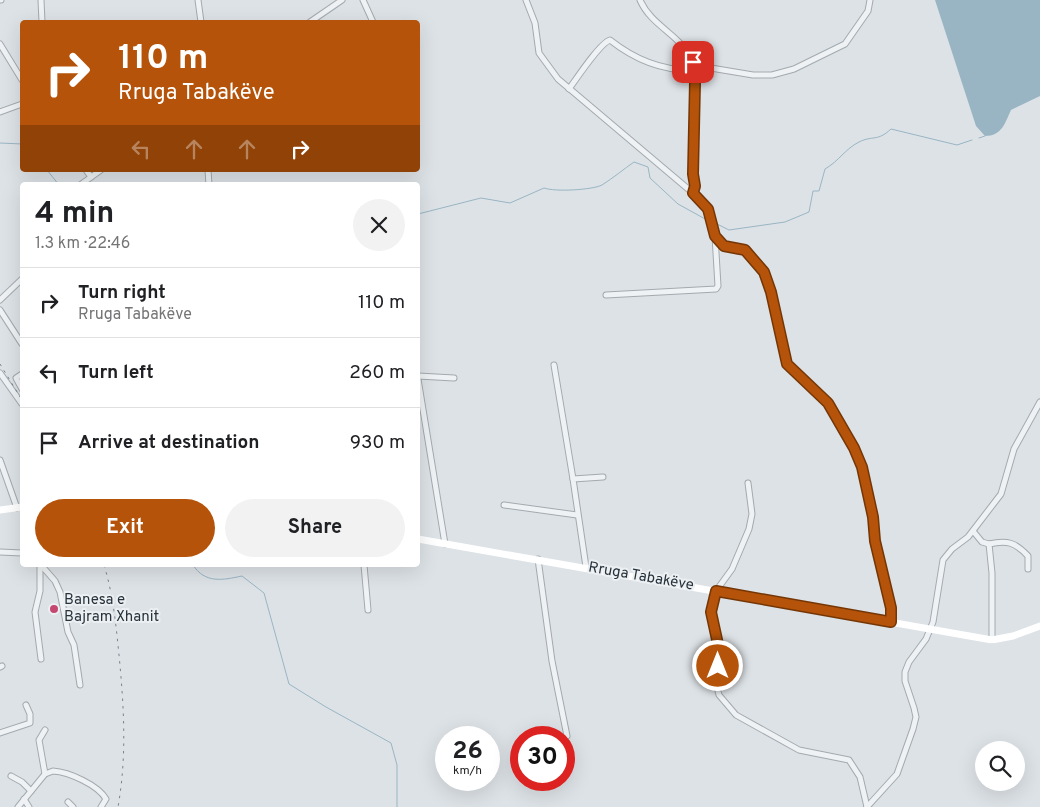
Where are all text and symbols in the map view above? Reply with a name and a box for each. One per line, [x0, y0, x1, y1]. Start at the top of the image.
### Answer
text: 110 m [118, 37, 208, 81]
icon: right [35, 40, 100, 105]
pin [672, 41, 714, 83]
icon: arrive [679, 48, 707, 76]
text: Rruga Tabakëve [118, 80, 275, 107]
icon: left [127, 135, 155, 163]
icon: ahead [180, 135, 208, 163]
icon: ahead [233, 135, 261, 163]
icon: right [286, 135, 314, 163]
text: 4 min [35, 196, 114, 233]
button: close [353, 199, 405, 251]
text: 1.3 km · 22:46 [35, 234, 130, 254]
text: Turn right [78, 281, 166, 305]
icon: right [35, 289, 63, 317]
text: 110 m [358, 291, 405, 315]
text: Rruga Tabakëve [78, 305, 192, 325]
icon: left [35, 359, 63, 387]
text: Turn left [78, 361, 154, 385]
text: 260 m [349, 361, 405, 385]
icon: arrive [35, 429, 63, 457]
text: Arrive at destination [78, 431, 259, 455]
text: 930 m [350, 431, 405, 455]
button: Exit [35, 499, 215, 557]
button: Share [225, 499, 405, 557]
street label: Rruga Tabakëve [587, 558, 695, 596]
place label: Banesa e Bajram Xhanit [64, 591, 159, 627]
marker: Banesa e Bajram Xhanit [48, 603, 60, 615]
position arrow [691, 639, 743, 691]
speed limit sign: 30 [510, 726, 575, 791]
text: 26 [452, 736, 483, 768]
map controls [975, 741, 1025, 791]
button: search [975, 741, 1025, 791]
text: km/h [453, 763, 482, 779]

